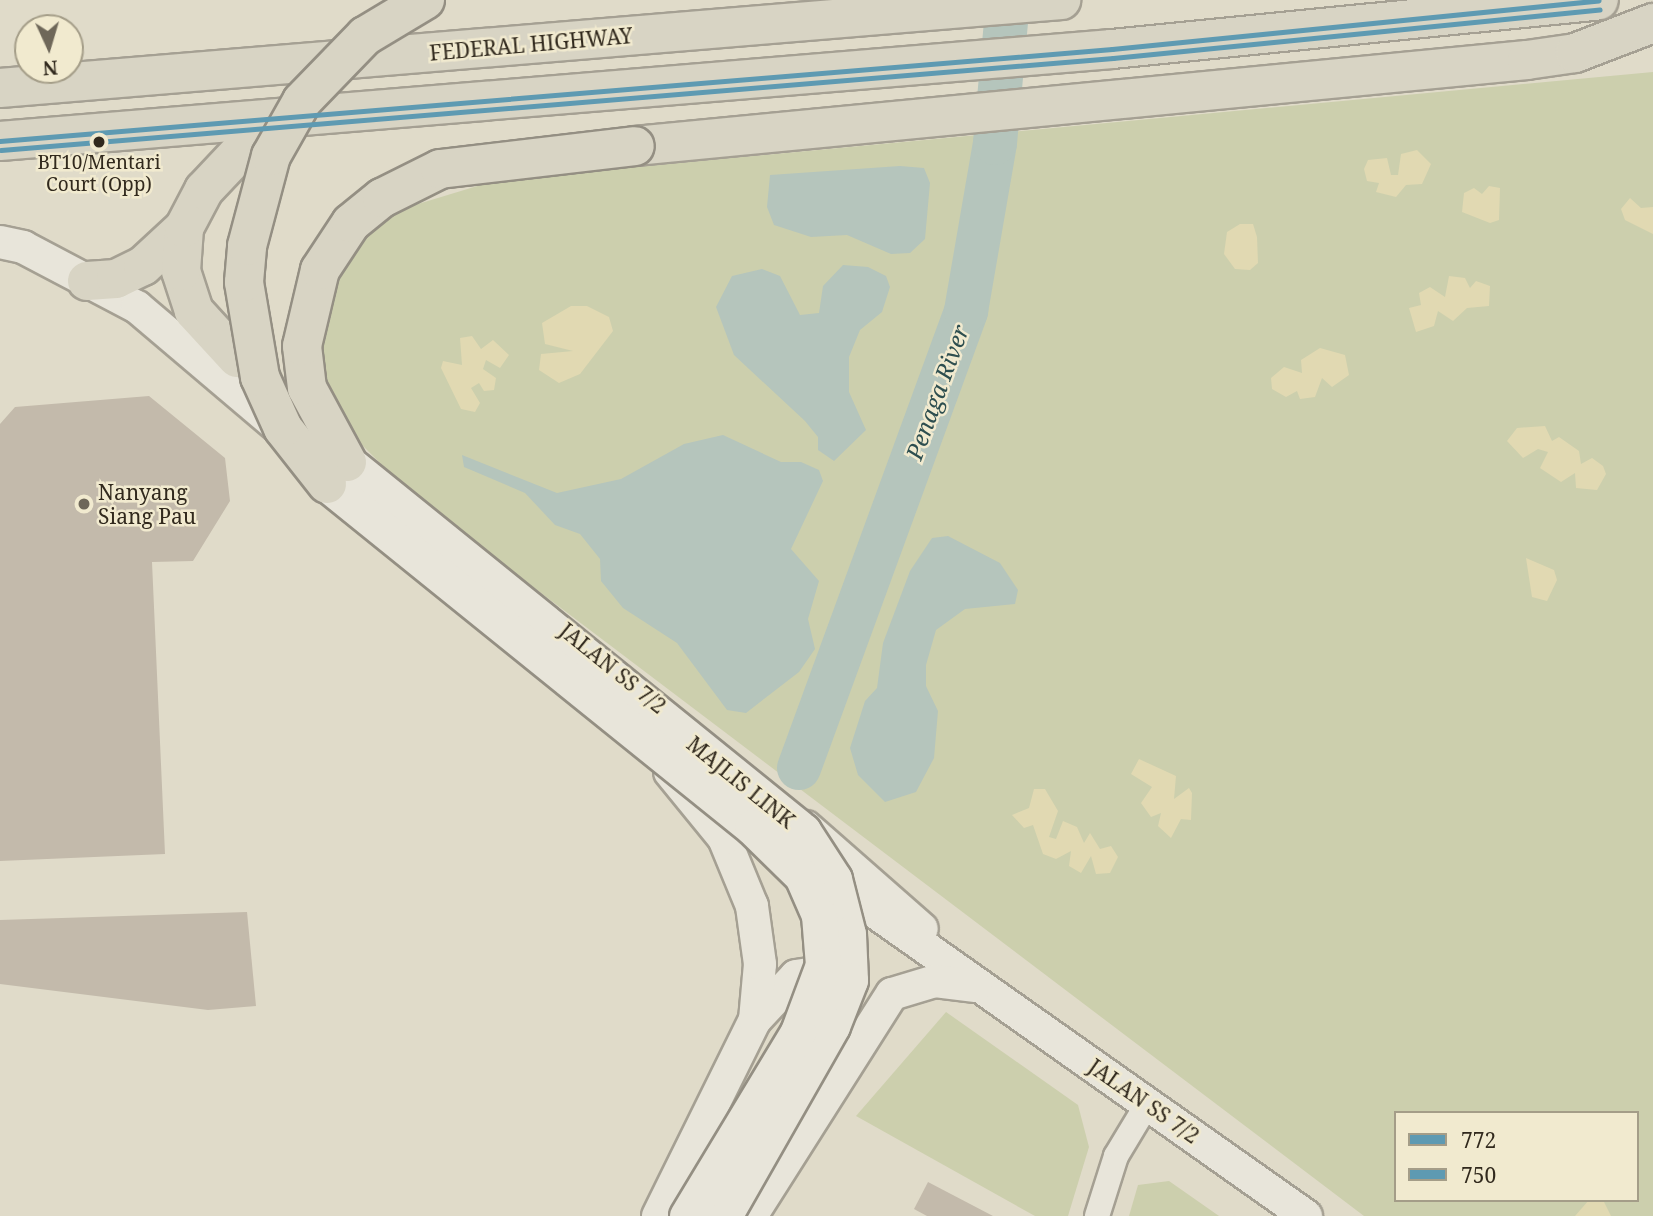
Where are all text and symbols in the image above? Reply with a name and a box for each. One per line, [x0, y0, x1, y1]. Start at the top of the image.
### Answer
north arrow [14, 14, 84, 84]
street label: FEDERAL HIGHWAY [428, 23, 634, 65]
text: N [42, 54, 59, 81]
marker: BT10/Mentari Court (Opp) [92, 135, 106, 149]
place label: BT10/Mentari Court (Opp) [37, 152, 161, 196]
water label: Penaga River [900, 321, 974, 463]
place label: Nanyang Siang Pau [98, 479, 196, 529]
marker: Nanyang Siang Pau [76, 496, 92, 512]
street label: JALAN SS 7/2 [555, 617, 671, 719]
street label: MAJLIS LINK [682, 731, 800, 833]
street label: JALAN SS 7/2 [1084, 1054, 1204, 1148]
legend [1394, 1111, 1639, 1202]
text: 772 [1461, 1126, 1496, 1154]
text: 750 [1461, 1161, 1496, 1189]

